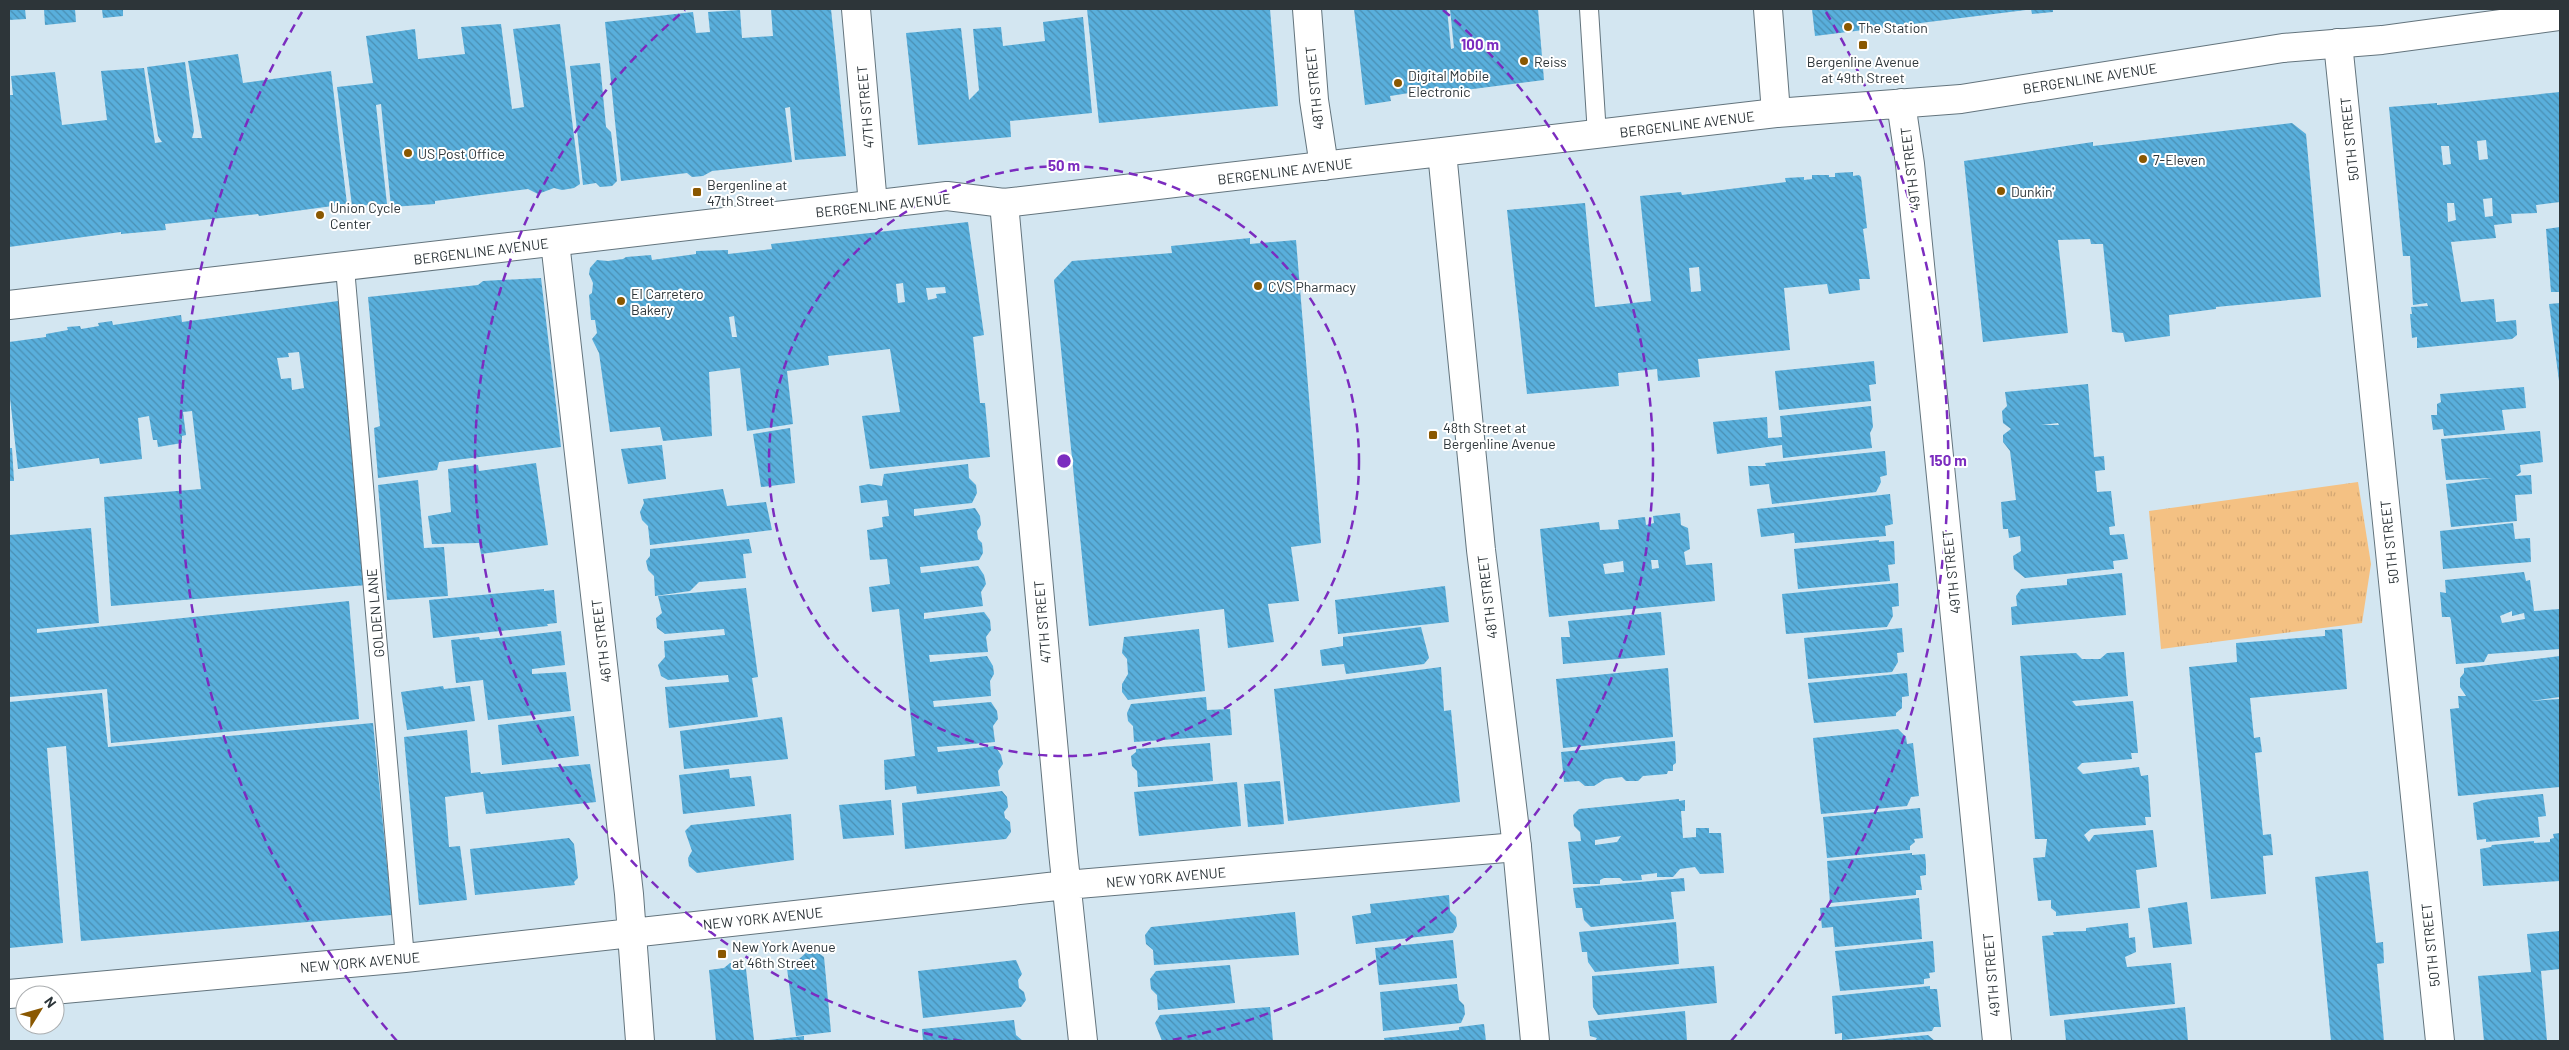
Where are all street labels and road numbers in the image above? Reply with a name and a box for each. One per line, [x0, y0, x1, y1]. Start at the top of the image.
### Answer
street label: 48TH STREET [1301, 45, 1327, 131]
street label: BERGENLINE AVENUE [2022, 59, 2158, 97]
street label: 47TH STREET [853, 65, 877, 149]
street label: 50TH STREET [2336, 96, 2362, 182]
street label: BERGENLINE AVENUE [1619, 107, 1755, 141]
street label: 49TH STREET [1896, 126, 1924, 212]
street label: BERGENLINE AVENUE [1217, 154, 1353, 188]
street label: BERGENLINE AVENUE [815, 189, 951, 221]
street label: BERGENLINE AVENUE [413, 234, 549, 268]
street label: 50TH STREET [2376, 499, 2402, 585]
street label: 49TH STREET [1938, 529, 1964, 615]
street label: 48TH STREET [1473, 554, 1501, 640]
street label: GOLDEN LANE [363, 568, 387, 658]
street label: 47TH STREET [1030, 580, 1054, 664]
street label: 46TH STREET [587, 598, 615, 684]
street label: NEW YORK AVENUE [1105, 863, 1227, 891]
street label: 50TH STREET [2417, 902, 2443, 988]
street label: NEW YORK AVENUE [702, 903, 824, 933]
street label: 49TH STREET [1979, 932, 2003, 1018]
street label: NEW YORK AVENUE [299, 948, 421, 976]

